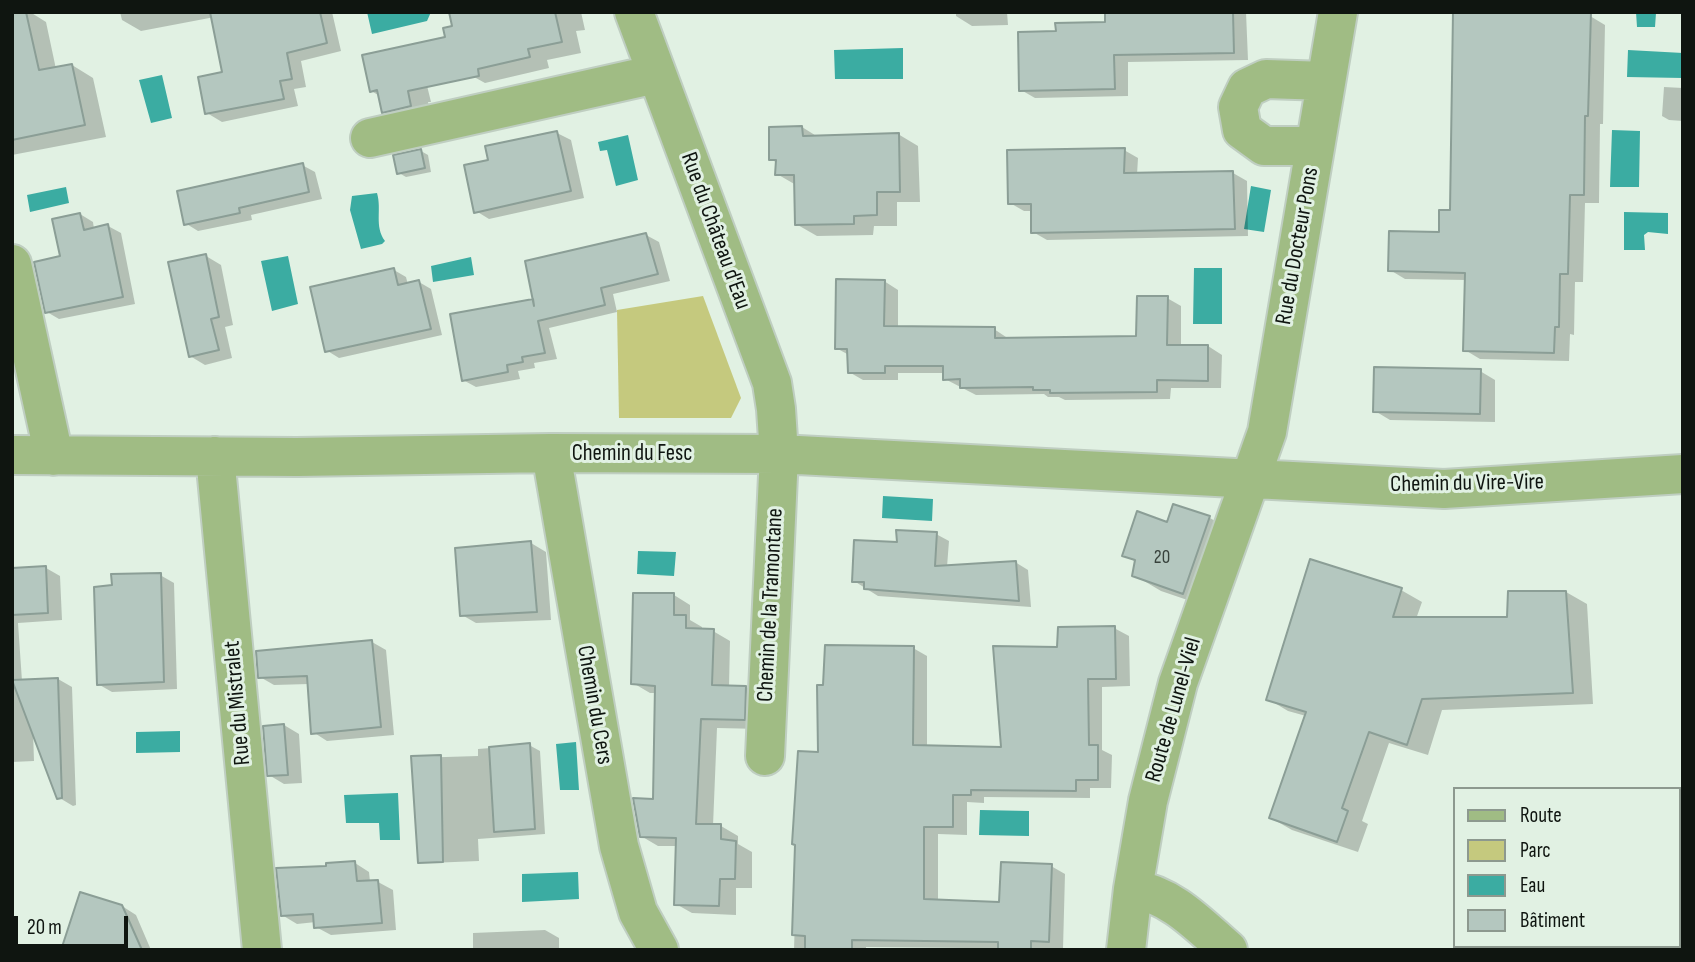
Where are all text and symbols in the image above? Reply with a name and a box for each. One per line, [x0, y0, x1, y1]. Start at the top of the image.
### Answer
street label: Rue du Château d'Eau [674, 149, 756, 313]
street label: Rue du Docteur Pons [1271, 165, 1325, 327]
street label: Chemin du Fesc [572, 440, 692, 468]
street label: Chemin du Vire-Vire [1390, 469, 1544, 499]
street label: Chemin de la Tramontane [752, 507, 790, 703]
house number: 20 [1154, 547, 1170, 569]
street label: Route de Lunel-Viel [1140, 634, 1208, 786]
street label: Rue du Mistralet [219, 640, 257, 766]
street label: Chemin du Cers [570, 643, 618, 767]
legend [1454, 787, 1681, 948]
text: Route [1520, 803, 1562, 828]
text: Parc [1520, 838, 1551, 863]
text: Eau [1520, 873, 1545, 898]
scale bar [18, 902, 131, 946]
text: Bâtiment [1520, 908, 1585, 933]
text: 20 m [27, 915, 62, 940]

